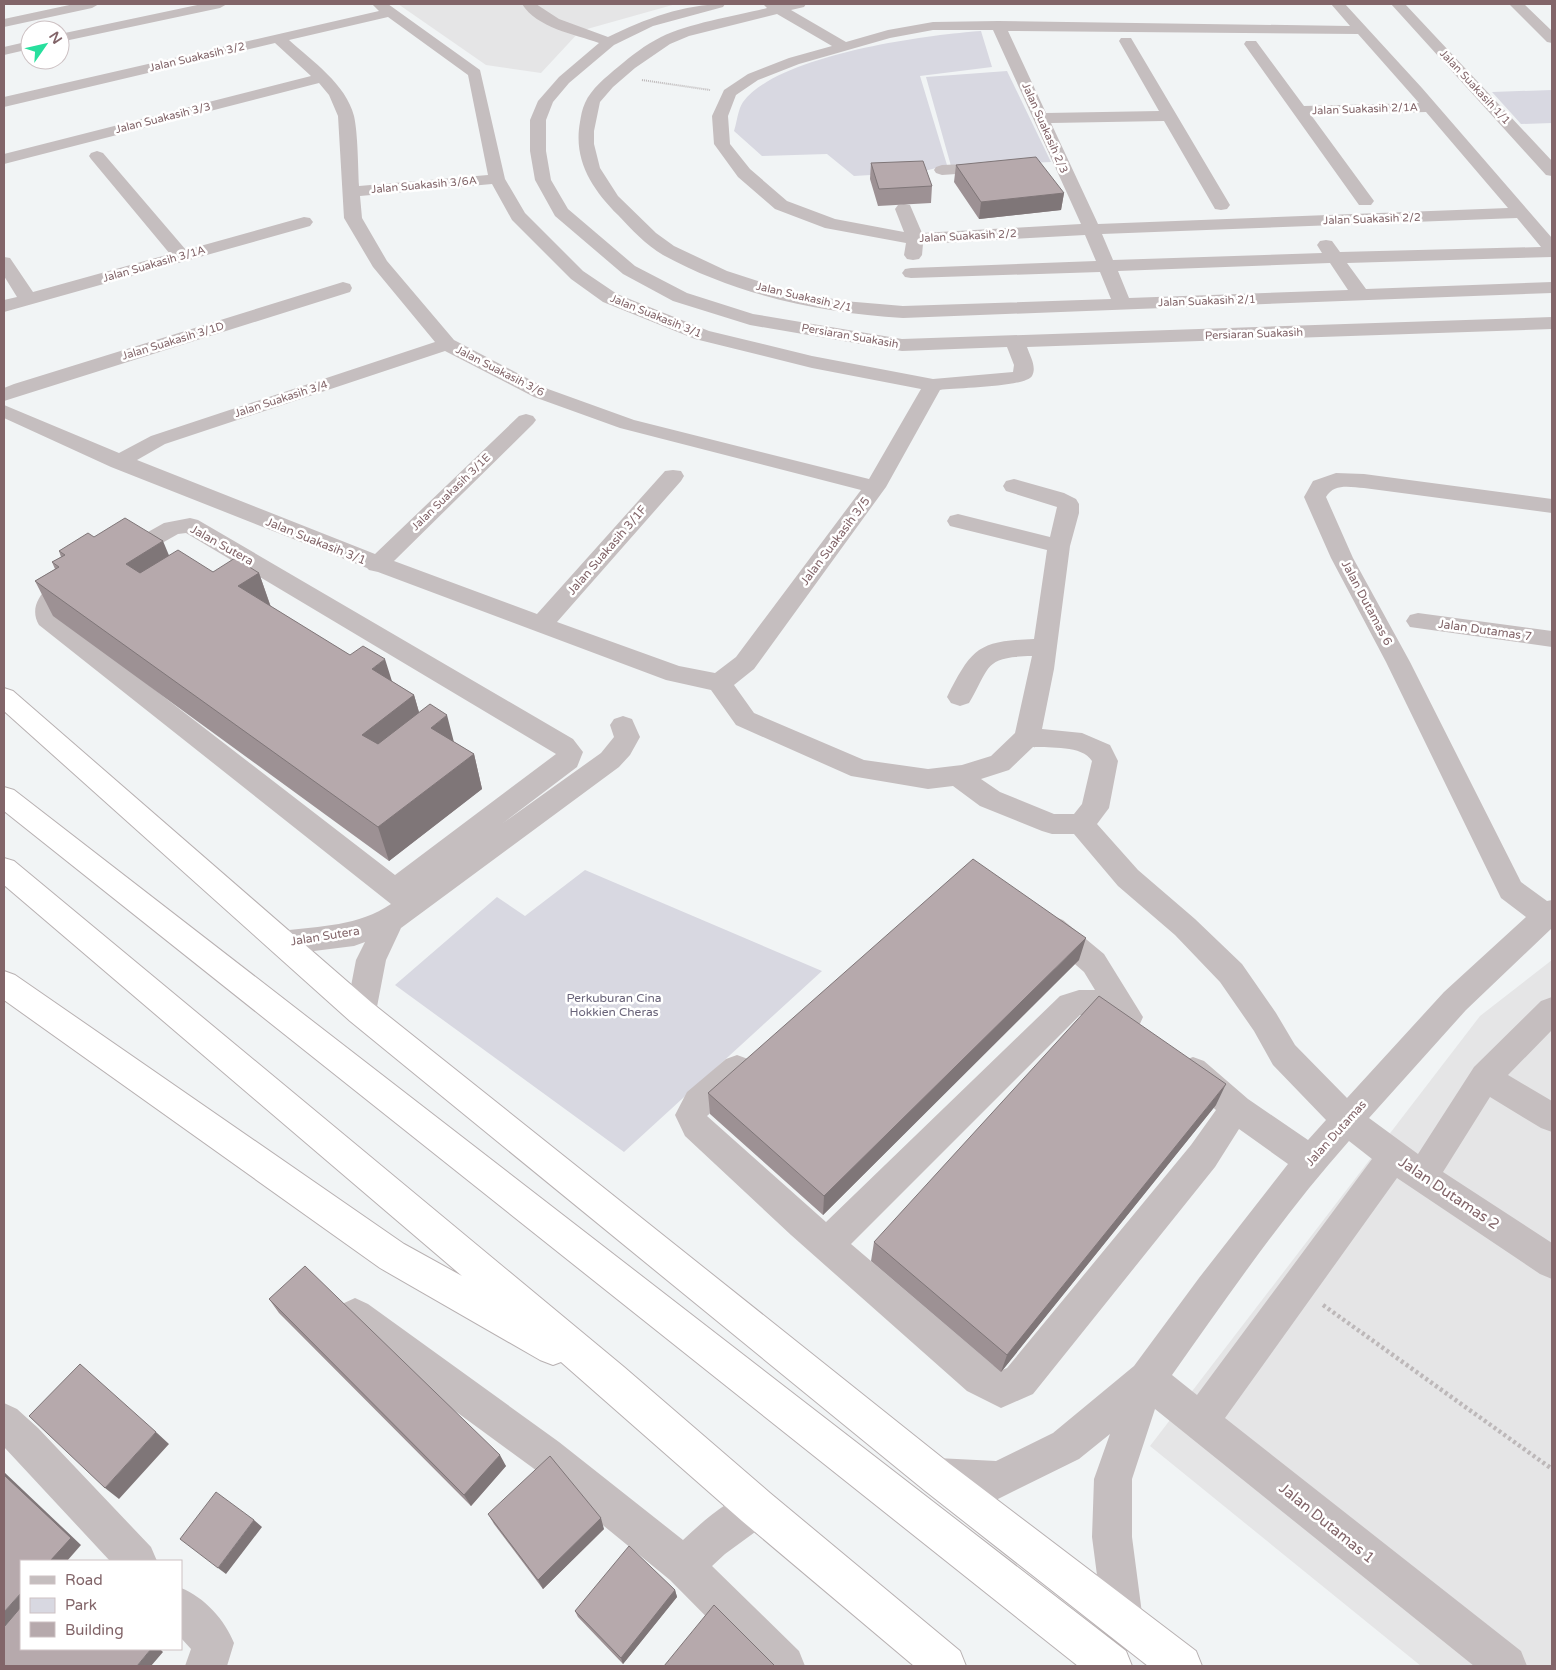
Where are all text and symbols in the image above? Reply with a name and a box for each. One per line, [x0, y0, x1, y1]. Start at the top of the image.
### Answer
north arrow [20, 20, 70, 70]
text: N [45, 29, 66, 47]
street label: Jalan Suakasih 3/2 [148, 40, 246, 74]
street label: Jalan Suakasih 1/1 [1437, 47, 1513, 127]
street label: Jalan Suakasih 2/3 [1019, 81, 1071, 175]
street label: Jalan Suakasih 3/3 [114, 100, 212, 136]
street label: Jalan Suakasih 2/1A [1312, 101, 1418, 117]
street label: Jalan Suakasih 3/6A [371, 174, 477, 196]
street label: Jalan Suakasih 2/2 [1323, 211, 1421, 227]
street label: Jalan Suakasih 2/2 [919, 227, 1017, 245]
street label: Jalan Suakasih 3/1A [101, 243, 207, 285]
street label: Jalan Suakasih 2/1 [755, 280, 853, 314]
street label: Jalan Suakasih 3/1 [608, 292, 704, 340]
street label: Jalan Suakasih 2/1 [1158, 293, 1256, 309]
street label: Jalan Suakasih 3/1D [120, 319, 226, 363]
street label: Persiaran Suakasih [801, 321, 899, 351]
street label: Persiaran Suakasih [1205, 326, 1303, 342]
street label: Jalan Suakasih 3/6 [454, 343, 547, 399]
street label: Jalan Suakasih 3/4 [233, 378, 329, 420]
street label: Jalan Suakasih 3/1E [409, 451, 493, 533]
street label: Jalan Suakasih 3/5 [797, 494, 873, 588]
street label: Jalan Suakasih 3/1F [564, 502, 650, 598]
street label: Jalan Suakasih 3/1 [264, 515, 368, 567]
street label: Jalan Sutera [188, 522, 256, 568]
street label: Jalan Dutamas 6 [1339, 558, 1395, 648]
street label: Jalan Dutamas 7 [1437, 617, 1533, 643]
street label: Jalan Sutera [289, 924, 361, 948]
park label: Perkuburan Cina Hokkien Cheras [566, 991, 662, 1019]
street label: Jalan Dutamas [1303, 1097, 1369, 1169]
street label: Jalan Dutamas 2 [1395, 1153, 1503, 1233]
street label: Jalan Dutamas 1 [1276, 1479, 1378, 1567]
legend [20, 1560, 182, 1650]
text: Road [65, 1571, 103, 1589]
text: Park [65, 1596, 97, 1614]
text: Building [65, 1621, 124, 1639]

